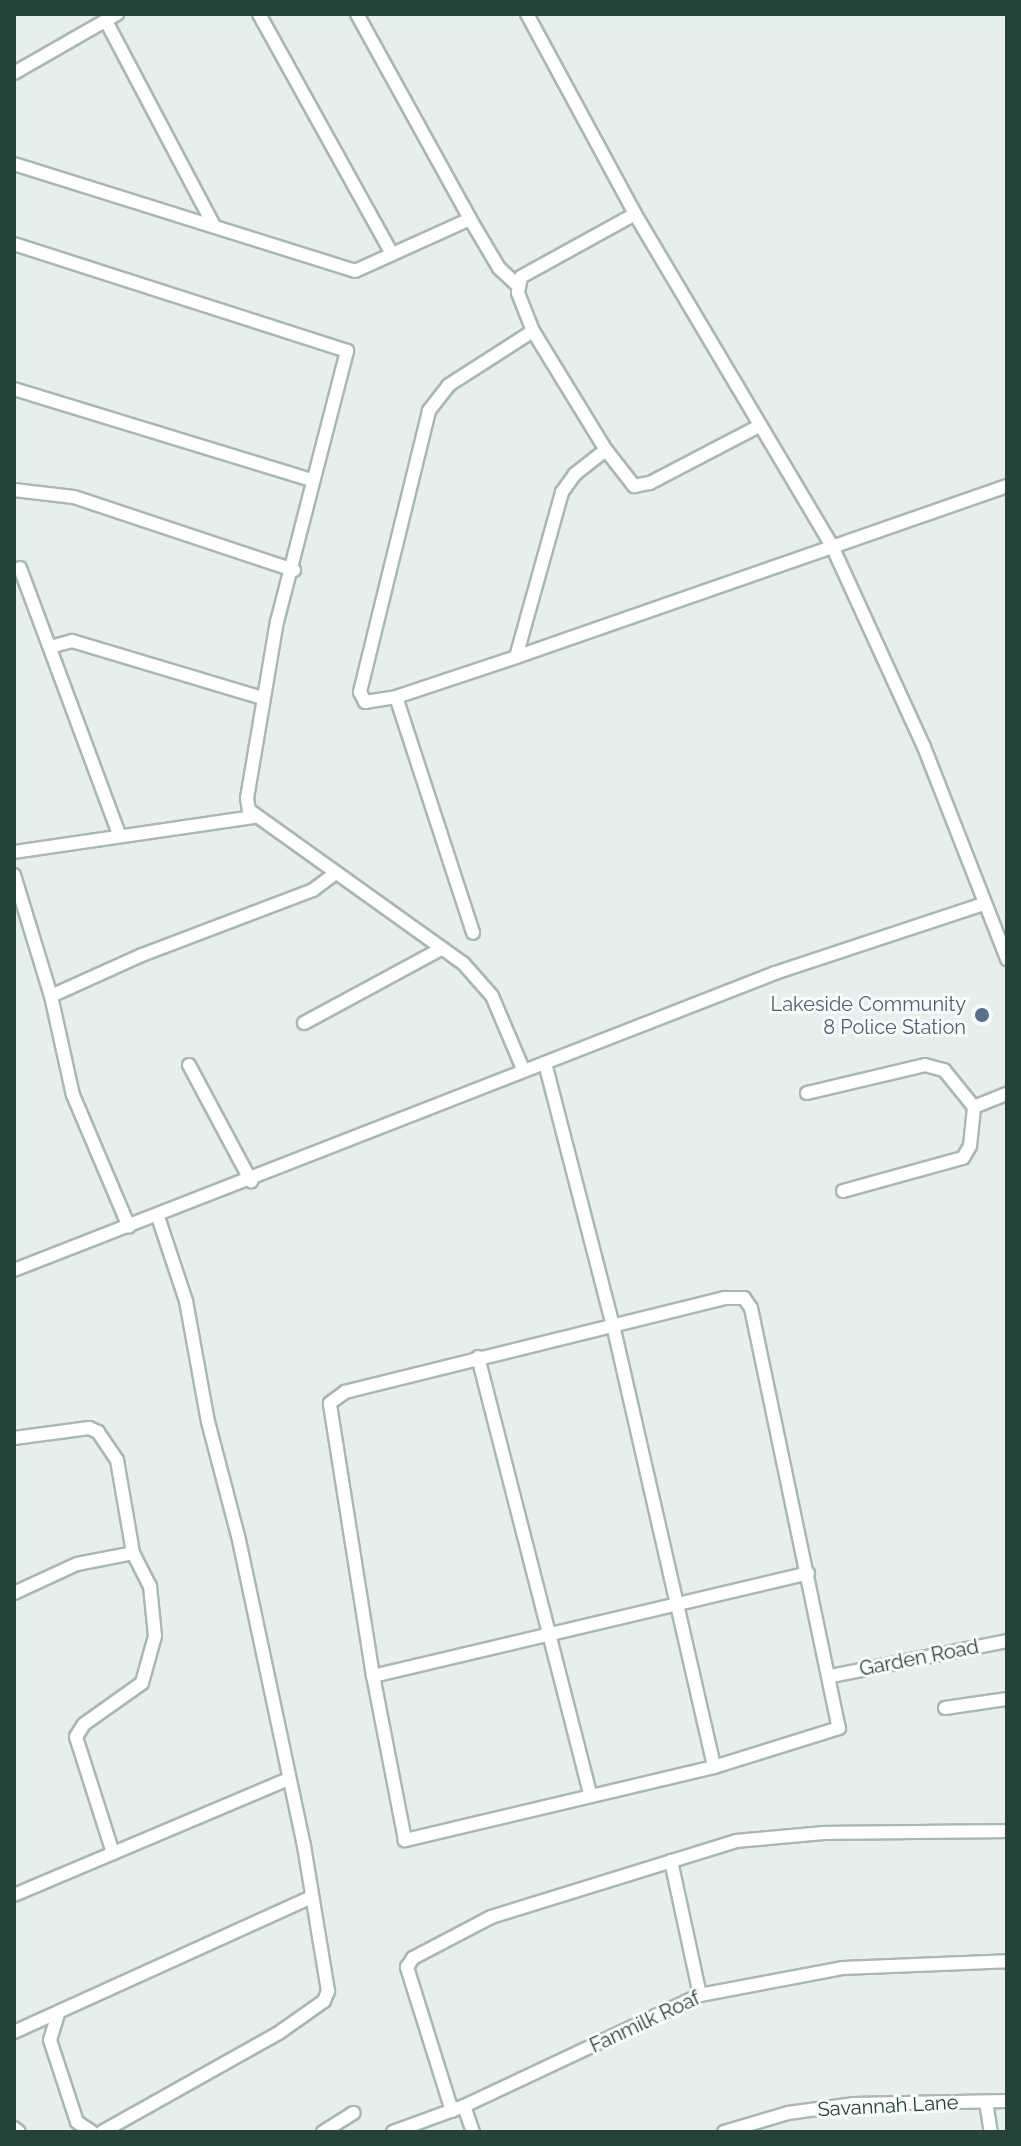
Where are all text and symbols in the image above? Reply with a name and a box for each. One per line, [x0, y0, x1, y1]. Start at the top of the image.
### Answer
place label: Lakeside Community 8 Police Station [771, 992, 966, 1039]
marker: Lakeside Community 8 Police Station [973, 1006, 991, 1024]
street label: Garden Road [857, 1635, 981, 1681]
street label: Fanmilk Roaf [586, 1986, 704, 2058]
street label: Savannah Lane [817, 2090, 959, 2122]

